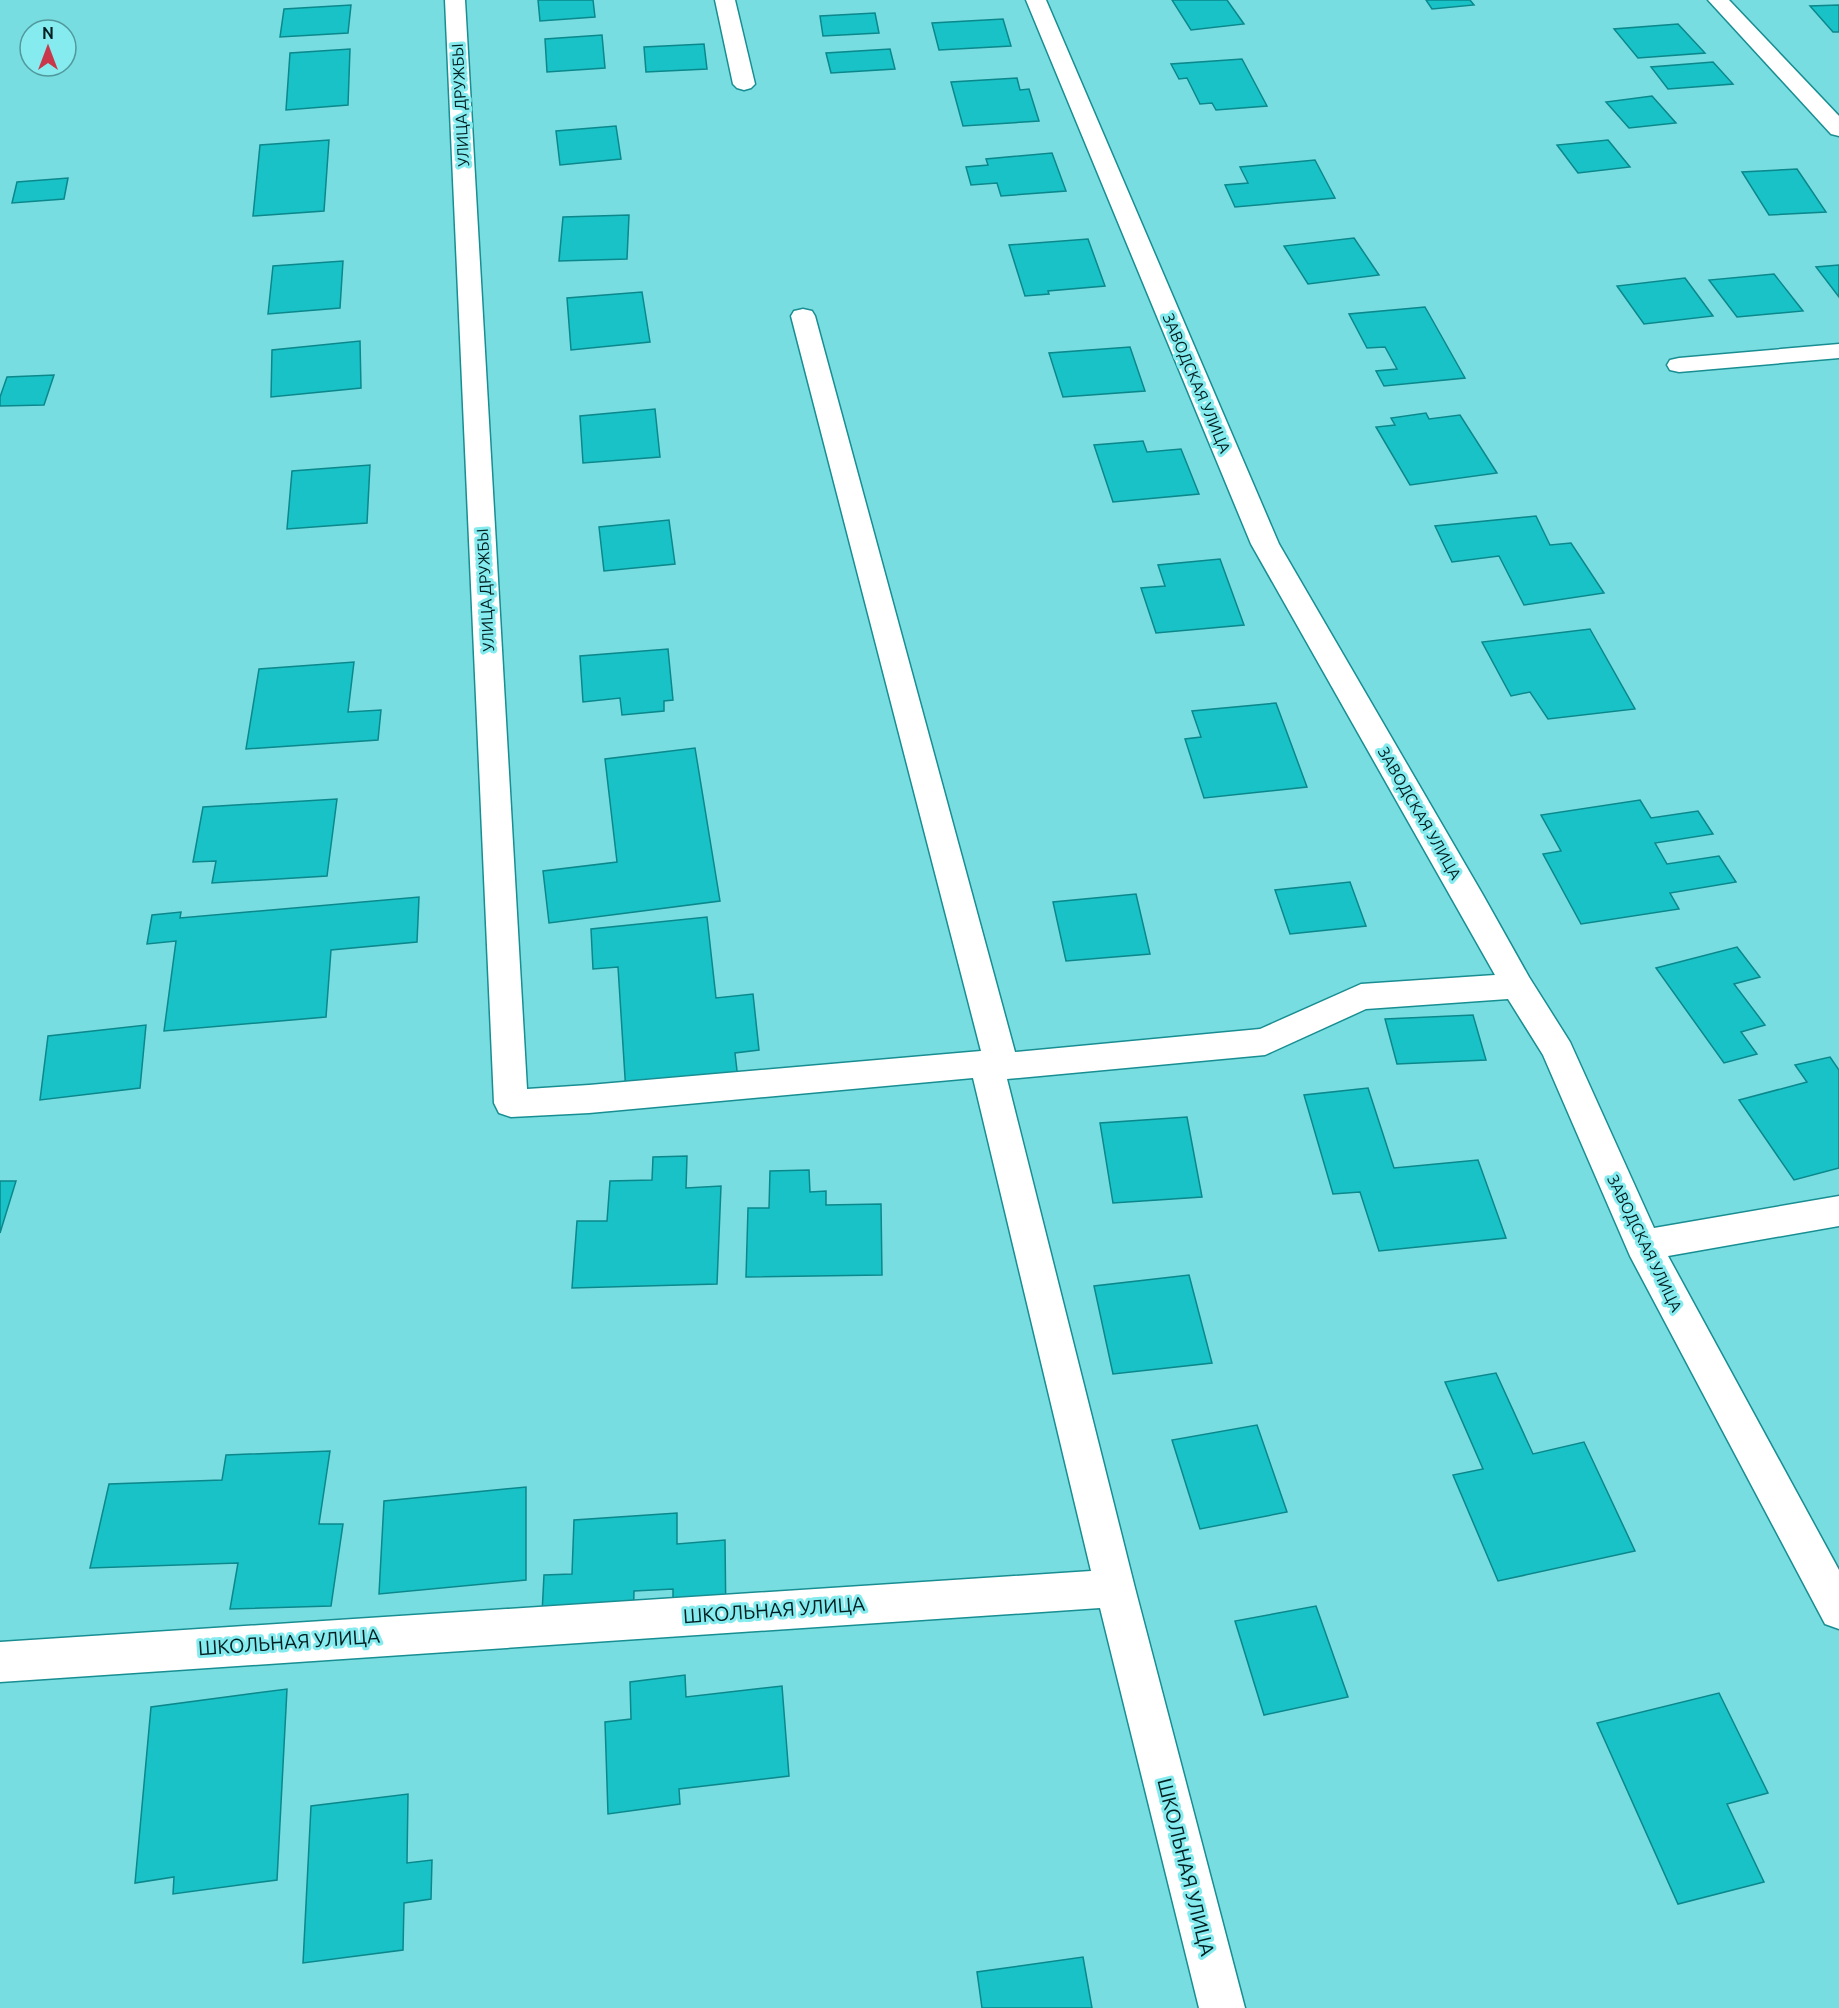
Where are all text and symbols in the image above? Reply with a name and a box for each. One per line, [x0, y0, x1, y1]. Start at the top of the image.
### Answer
north arrow [18, 18, 78, 78]
text: N [42, 24, 54, 42]
street label: УЛИЦА ДРУЖБЫ [448, 43, 472, 167]
street label: ЗАВОДСКАЯ УЛИЦА [1159, 310, 1235, 456]
street label: УЛИЦА ДРУЖБЫ [473, 528, 497, 652]
street label: ЗАВОДСКАЯ УЛИЦА [1375, 744, 1466, 883]
street label: ЗАВОДСКАЯ УЛИЦА [1604, 1172, 1686, 1315]
street label: ШКОЛЬНАЯ УЛИЦА [682, 1592, 866, 1627]
street label: ШКОЛЬНАЯ УЛИЦА [197, 1624, 381, 1659]
street label: ШКОЛЬНАЯ УЛИЦА [1153, 1776, 1220, 1958]

